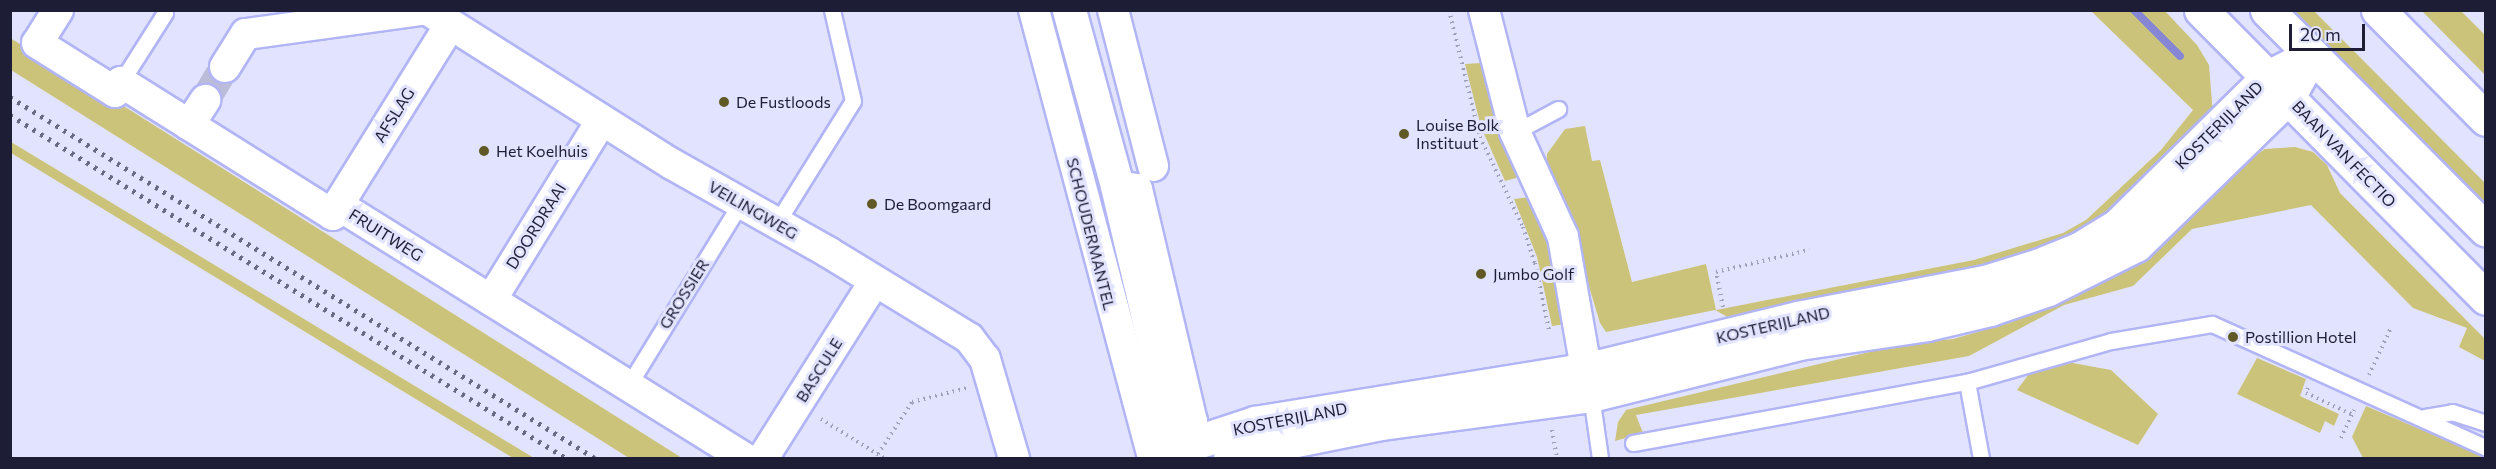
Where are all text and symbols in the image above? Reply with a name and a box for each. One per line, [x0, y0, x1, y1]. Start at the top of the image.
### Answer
scale bar [2292, 12, 2368, 50]
text: 20 m [2300, 23, 2341, 45]
street label: KOSTERIJLAND [2171, 77, 2267, 173]
street label: AFSLAG [370, 84, 418, 146]
place label: De Fustloods [736, 92, 831, 112]
marker: De Fustloods [717, 95, 731, 109]
street label: BAAN VAN FECTIO [2288, 97, 2400, 211]
place label: Louise Bolk Instituut [1416, 115, 1499, 153]
marker: Louise Bolk Instituut [1397, 127, 1411, 141]
place label: Het Koelhuis [496, 141, 588, 161]
marker: Het Koelhuis [477, 144, 491, 158]
street label: SCHOUDERMANTEL [1063, 156, 1119, 312]
street label: VEILINGWEG [705, 177, 801, 243]
street label: DOORDRAAI [502, 179, 570, 273]
place label: De Boomgaard [884, 194, 991, 214]
marker: De Boomgaard [865, 197, 879, 211]
street label: FRUITWEG [345, 205, 427, 265]
street label: GROSSIER [655, 256, 713, 332]
place label: Jumbo Golf [1493, 264, 1574, 284]
marker: Jumbo Golf [1474, 267, 1488, 281]
street label: KOSTERIJLAND [1714, 303, 1832, 347]
place label: Postillion Hotel [2245, 327, 2356, 347]
marker: Postillion Hotel [2226, 330, 2240, 344]
street label: BASCULE [792, 334, 846, 406]
street label: KOSTERIJLAND [1231, 399, 1349, 439]

